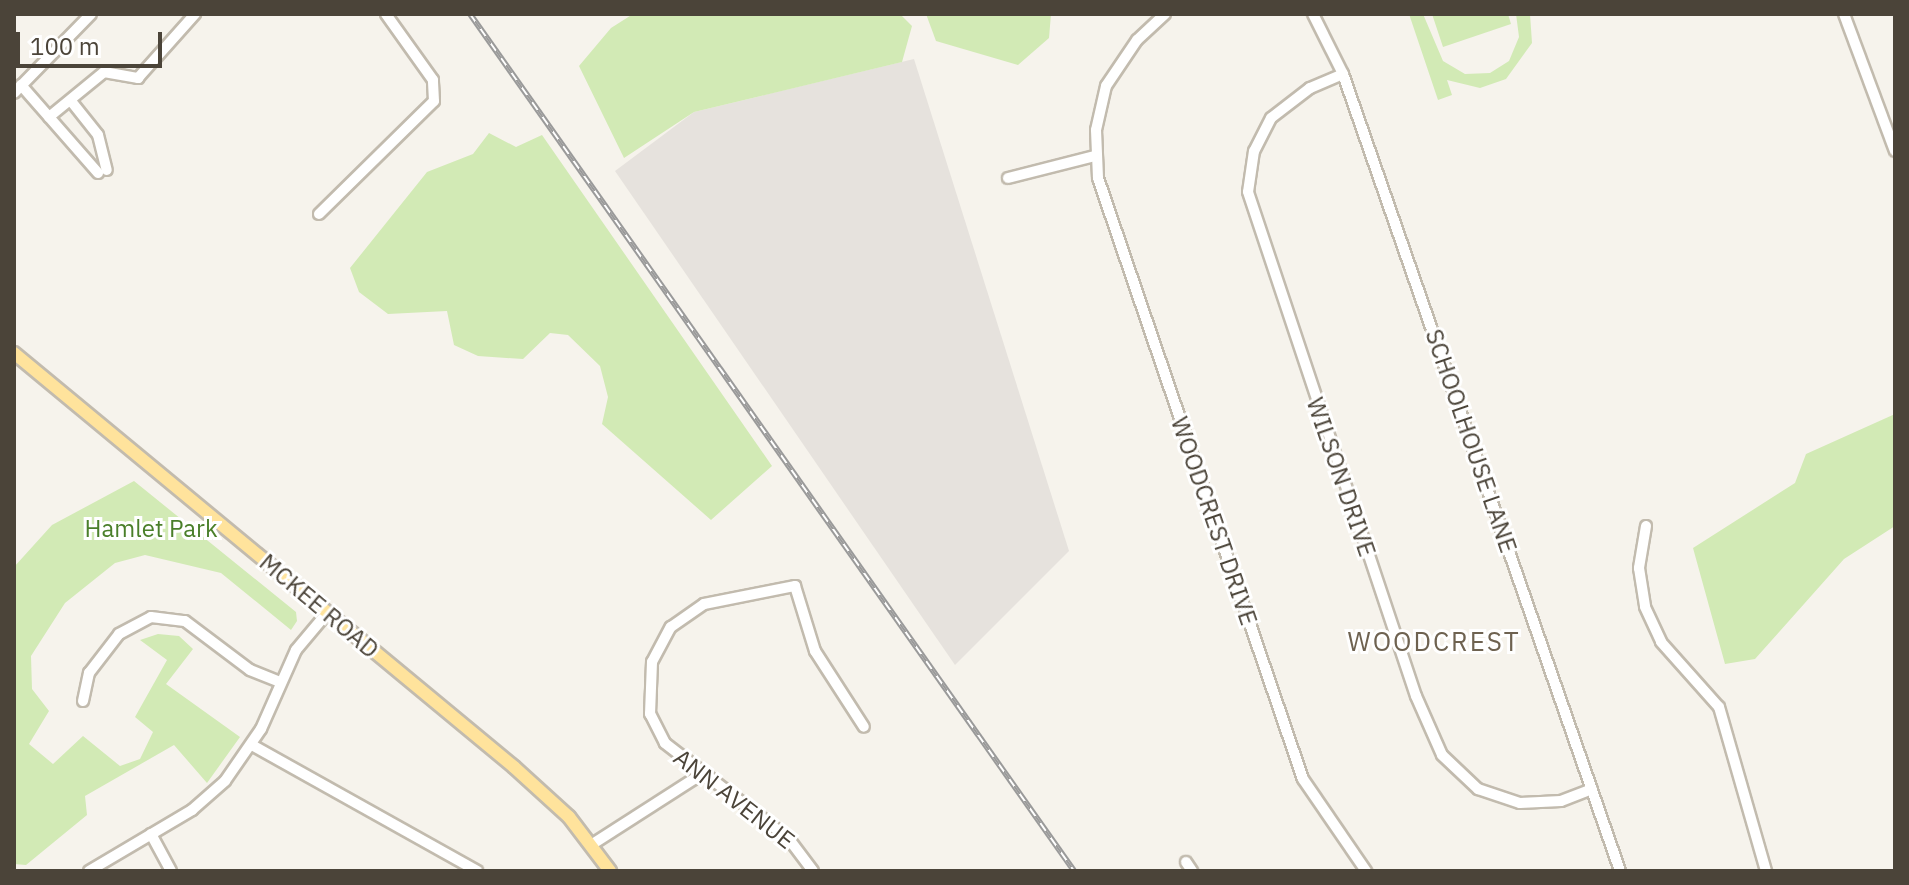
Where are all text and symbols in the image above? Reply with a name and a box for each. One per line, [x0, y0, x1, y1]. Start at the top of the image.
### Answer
scale bar [20, 16, 166, 66]
text: 100 m [30, 30, 100, 62]
street label: SCHOOLHOUSE LANE [1419, 325, 1523, 557]
street label: WILSON DRIVE [1300, 394, 1382, 560]
street label: WOODCREST DRIVE [1165, 413, 1263, 629]
park label: Hamlet Park [84, 515, 218, 543]
street label: MCKEE ROAD [254, 548, 384, 664]
district label: WOODCREST [1347, 626, 1521, 658]
street label: ANN AVENUE [668, 743, 800, 855]

